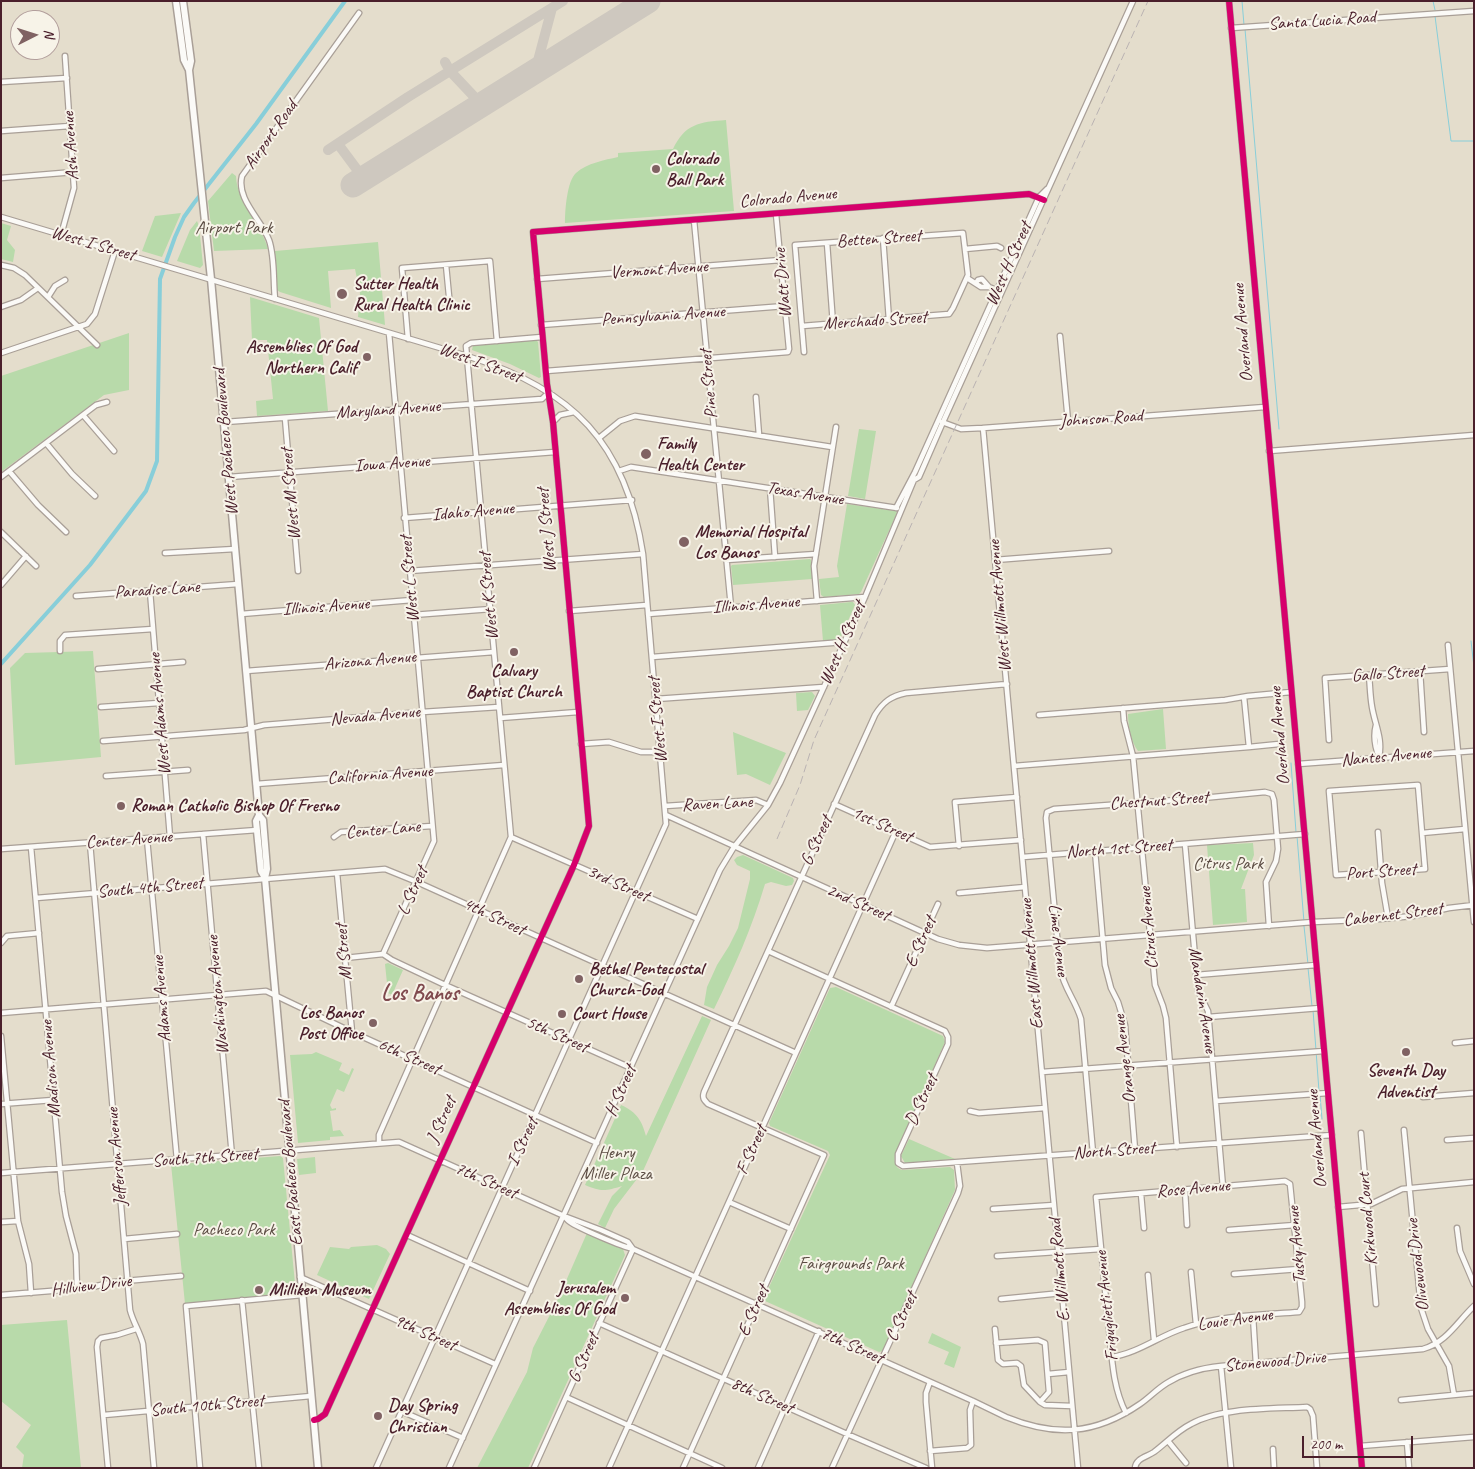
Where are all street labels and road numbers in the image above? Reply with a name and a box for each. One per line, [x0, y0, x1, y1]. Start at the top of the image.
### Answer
street label: Santa Lucia Road [1268, 6, 1376, 36]
street label: Airport Road [240, 96, 302, 174]
street label: Ash Avenue [58, 111, 84, 181]
street label: Colorado Avenue [739, 183, 837, 213]
street label: West H Street [981, 219, 1037, 309]
street label: West I Street [49, 222, 137, 266]
street label: Betten Street [836, 225, 922, 253]
street label: Watt Drive [769, 247, 797, 319]
street label: Vermont Avenue [609, 256, 709, 284]
street label: Overland Avenue [1228, 283, 1258, 383]
street label: Pennsylvania Avenue [601, 301, 725, 331]
street label: Merchado Street [822, 307, 928, 335]
street label: West I Street [436, 338, 524, 388]
street label: Pine Street [695, 348, 723, 420]
street label: West Pacheco Boulevard [209, 368, 243, 516]
street label: Maryland Avenue [335, 396, 441, 424]
street label: Johnson Road [1059, 405, 1143, 433]
street label: West M Street [276, 447, 306, 541]
street label: Iowa Avenue [354, 451, 430, 477]
street label: Texas Avenue [765, 477, 845, 511]
street label: West J Street [533, 487, 561, 573]
street label: Idaho Avenue [431, 498, 515, 526]
street label: West L Street [395, 535, 425, 623]
street label: West Willmott Avenue [983, 539, 1017, 673]
street label: West K Street [474, 551, 504, 641]
street label: Paradise Lane [114, 576, 200, 604]
street label: Illinois Avenue [712, 591, 800, 619]
street label: Illinois Avenue [282, 593, 370, 621]
street label: West H Street [815, 598, 871, 688]
street label: Arizona Avenue [323, 646, 417, 676]
street label: West Adams Avenue [144, 652, 176, 776]
street label: Gallo Street [1351, 661, 1425, 687]
street label: West I Street [643, 676, 673, 764]
street label: Overland Avenue [1265, 686, 1295, 786]
street label: Nevada Avenue [329, 701, 421, 731]
street label: Nantes Avenue [1340, 742, 1432, 772]
street label: California Avenue [327, 761, 433, 789]
street label: Chestnut Street [1109, 787, 1209, 815]
street label: Raven Lane [681, 791, 753, 817]
street label: 1st Street [848, 802, 916, 848]
street label: G Street [796, 813, 838, 869]
street label: Center Lane [345, 816, 421, 844]
street label: Center Avenue [85, 826, 173, 854]
street label: North 1st Street [1065, 835, 1173, 863]
street label: Port Street [1345, 859, 1417, 885]
street label: 3rd Street [584, 861, 652, 907]
street label: L Street [393, 863, 433, 919]
street label: South 4th Street [96, 873, 204, 903]
street label: 2nd Street [823, 880, 893, 926]
street label: Citrus Avenue [1135, 886, 1163, 970]
street label: 4th Street [460, 893, 528, 941]
street label: East Willmott Avenue [1016, 898, 1048, 1030]
street label: Cabernet Street [1342, 898, 1444, 932]
street label: Lime Avenue [1043, 903, 1073, 977]
street label: E Street [900, 913, 942, 971]
street label: M Street [331, 923, 357, 981]
street label: Washington Avenue [202, 935, 234, 1055]
street label: Mandarin Avenue [1183, 946, 1221, 1054]
street label: Adams Avenue [147, 955, 177, 1043]
street label: 5th Street [523, 1012, 591, 1058]
street label: Orange Avenue [1109, 1013, 1141, 1105]
street label: Madison Avenue [36, 1019, 66, 1119]
street label: 6th Street [375, 1034, 443, 1080]
street label: H Street [600, 1062, 642, 1120]
street label: D Street [901, 1071, 943, 1129]
street label: Overland Avenue [1302, 1089, 1332, 1189]
street label: J Street [422, 1093, 462, 1147]
street label: East Pacheco Boulevard [274, 1099, 308, 1247]
street label: Jefferson Avenue [102, 1107, 132, 1207]
street label: I Street [502, 1114, 544, 1170]
street label: F Street [732, 1122, 772, 1178]
street label: North Street [1073, 1137, 1155, 1165]
street label: South 7th Street [151, 1144, 259, 1172]
street label: 7th Street [452, 1158, 520, 1204]
street label: Kirkwood Court [1353, 1172, 1383, 1266]
street label: Rose Avenue [1155, 1175, 1231, 1203]
street label: Tusky Avenue [1283, 1205, 1311, 1285]
street label: Olivewood Drive [1402, 1217, 1434, 1313]
street label: E. Willmott Road [1045, 1218, 1075, 1322]
street label: Friguglietti Avenue [1090, 1250, 1124, 1362]
street label: Hillview Drive [50, 1270, 132, 1302]
street label: E Street [733, 1282, 775, 1340]
street label: C Street [881, 1289, 923, 1345]
street label: Louie Avenue [1196, 1304, 1274, 1336]
street label: 9th Street [391, 1310, 459, 1356]
street label: 7th Street [818, 1323, 886, 1369]
street label: G Street [563, 1330, 605, 1386]
street label: Stonewood Drive [1224, 1347, 1326, 1377]
street label: 8th Street [728, 1373, 796, 1419]
street label: South 10th Street [149, 1390, 265, 1422]

